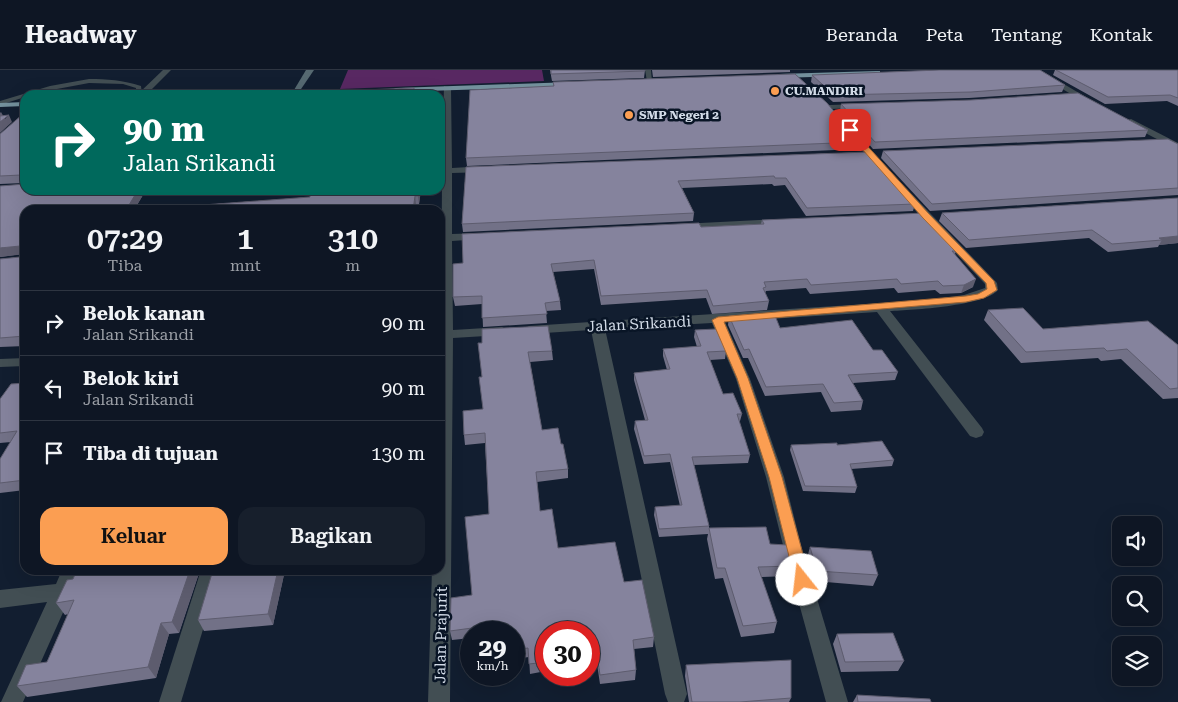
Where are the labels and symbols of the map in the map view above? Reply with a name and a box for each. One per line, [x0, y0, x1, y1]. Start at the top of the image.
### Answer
place label: CU.MANDIRI [785, 84, 863, 98]
marker: CU.MANDIRI [769, 85, 781, 97]
place label: SMP Negeri 2 [639, 108, 719, 122]
marker: SMP Negeri 2 [623, 109, 635, 121]
pin [829, 109, 871, 151]
street label: Jalan Srikandi [587, 312, 692, 336]
position arrow [775, 553, 827, 605]
street label: Jalan Prajurit [431, 586, 451, 683]
speed limit sign: 30 [535, 621, 600, 686]

